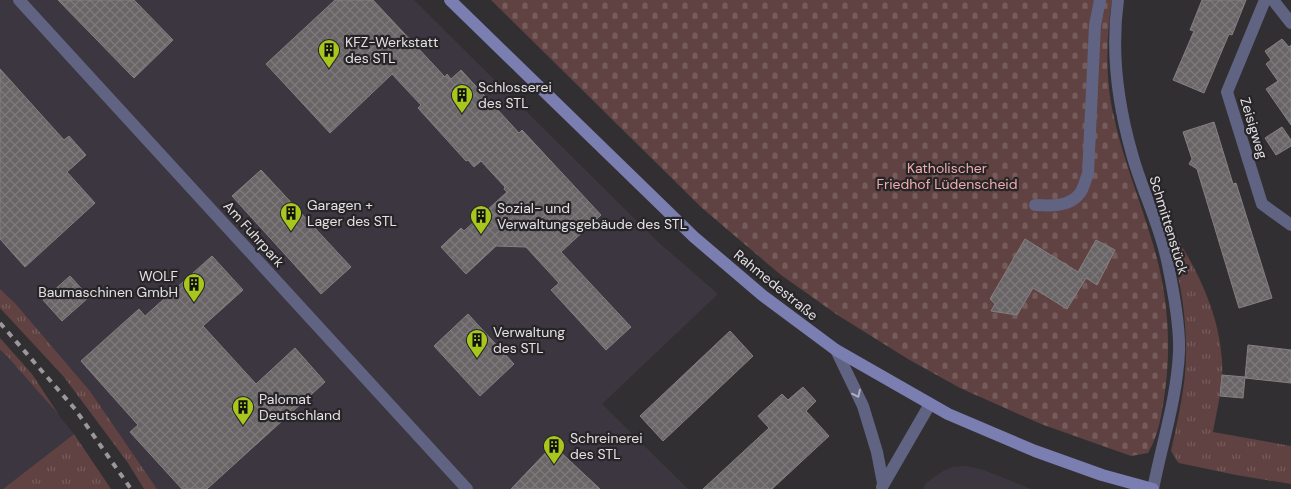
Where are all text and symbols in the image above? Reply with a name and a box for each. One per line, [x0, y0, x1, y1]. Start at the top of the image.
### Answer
place label: KFZ-Werkstatt des STL [345, 33, 439, 67]
building icon: KFZ-Werkstatt des STL [317, 38, 341, 69]
place label: Schlosserei des STL [478, 78, 552, 112]
building icon: Schlosserei des STL [450, 83, 474, 114]
street label: Zeisigweg [1236, 95, 1272, 161]
park label: Katholischer Friedhof Lüdenscheid [877, 159, 1017, 193]
street label: Schmittenstück [1145, 174, 1193, 276]
place label: Garagen + Lager des STL [307, 196, 397, 230]
street label: Am Fuhrpark [220, 197, 288, 271]
place label: Sozial- und Verwaltungsgebäude des STL [497, 199, 687, 233]
building icon: Garagen + Lager des STL [279, 201, 303, 232]
building icon: Sozial- und Verwaltungsgebäude des STL [469, 204, 493, 235]
street label: Rahmedestraße [730, 246, 822, 324]
place label: WOLF Baumaschinen GmbH [38, 267, 179, 301]
building icon: WOLF Baumaschinen GmbH [182, 272, 206, 303]
place label: Verwaltung des STL [493, 323, 565, 357]
building icon: Verwaltung des STL [465, 328, 489, 359]
one-way arrow [851, 388, 861, 397]
place label: Palomat Deutschland [259, 390, 341, 424]
building icon: Palomat Deutschland [231, 395, 255, 426]
place label: Schreinerei des STL [570, 429, 643, 463]
building icon: Schreinerei des STL [542, 434, 566, 465]

